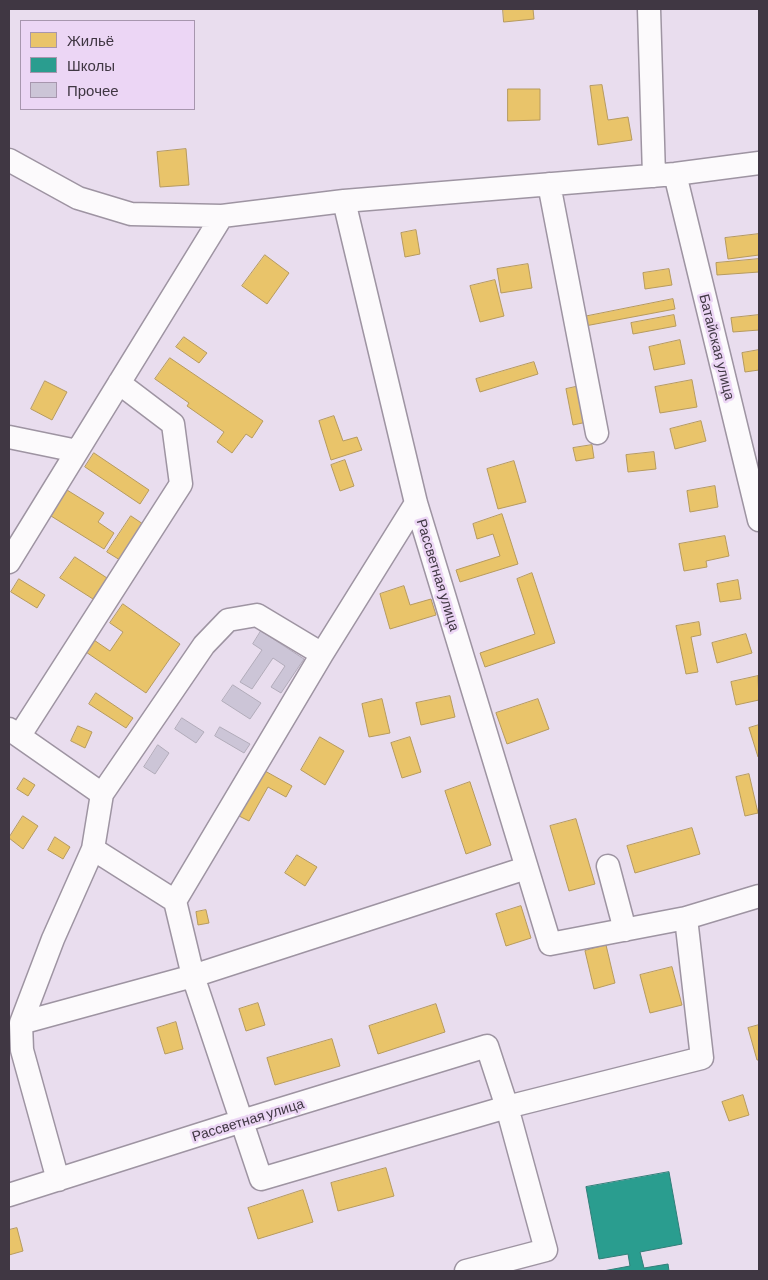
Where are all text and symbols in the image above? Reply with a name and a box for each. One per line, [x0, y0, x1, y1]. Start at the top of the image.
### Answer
legend [20, 20, 195, 110]
text: Жильё [67, 31, 114, 49]
text: Школы [67, 56, 115, 74]
text: Прочее [67, 81, 119, 99]
street label: Батайская улица [696, 292, 738, 402]
street label: Рассветная улица [413, 517, 463, 633]
street label: Рассветная улица [190, 1095, 306, 1145]

